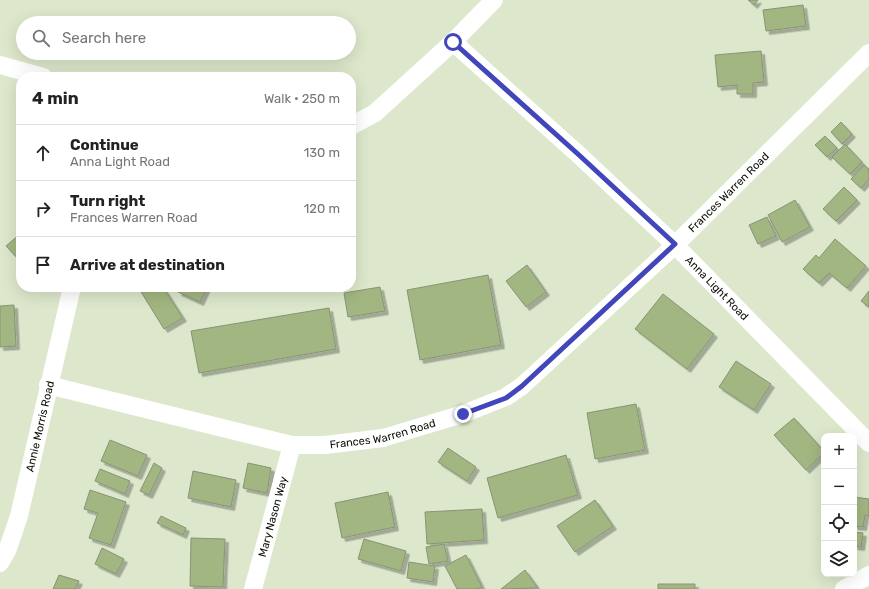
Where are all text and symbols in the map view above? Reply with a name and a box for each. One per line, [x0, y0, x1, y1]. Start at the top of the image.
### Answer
search box [16, 16, 356, 60]
icon: search [30, 27, 52, 49]
text: Search here [62, 29, 146, 47]
route start [444, 33, 462, 51]
text: 4 min [32, 88, 79, 108]
text: Walk · 250 m [264, 91, 340, 106]
text: Continue [70, 136, 139, 154]
icon: ahead [32, 142, 54, 164]
text: 130 m [304, 145, 340, 160]
street label: Frances Warren Road [686, 150, 772, 235]
text: Anna Light Road [70, 154, 170, 169]
text: Turn right [70, 192, 145, 210]
icon: right [32, 198, 54, 220]
text: 120 m [304, 201, 340, 216]
text: Frances Warren Road [70, 210, 198, 225]
icon: arrive [32, 254, 54, 276]
street label: Anna Light Road [682, 254, 751, 323]
text: Arrive at destination [70, 256, 225, 274]
street label: Annie Morris Road [23, 380, 57, 473]
route end [454, 405, 472, 423]
street label: Frances Warren Road [329, 417, 437, 451]
map controls [821, 433, 857, 577]
button: + [821, 433, 857, 469]
button: − [821, 469, 857, 505]
street label: Mary Nason Way [256, 475, 290, 558]
button: locate [821, 505, 857, 541]
button: layers [821, 541, 857, 577]

